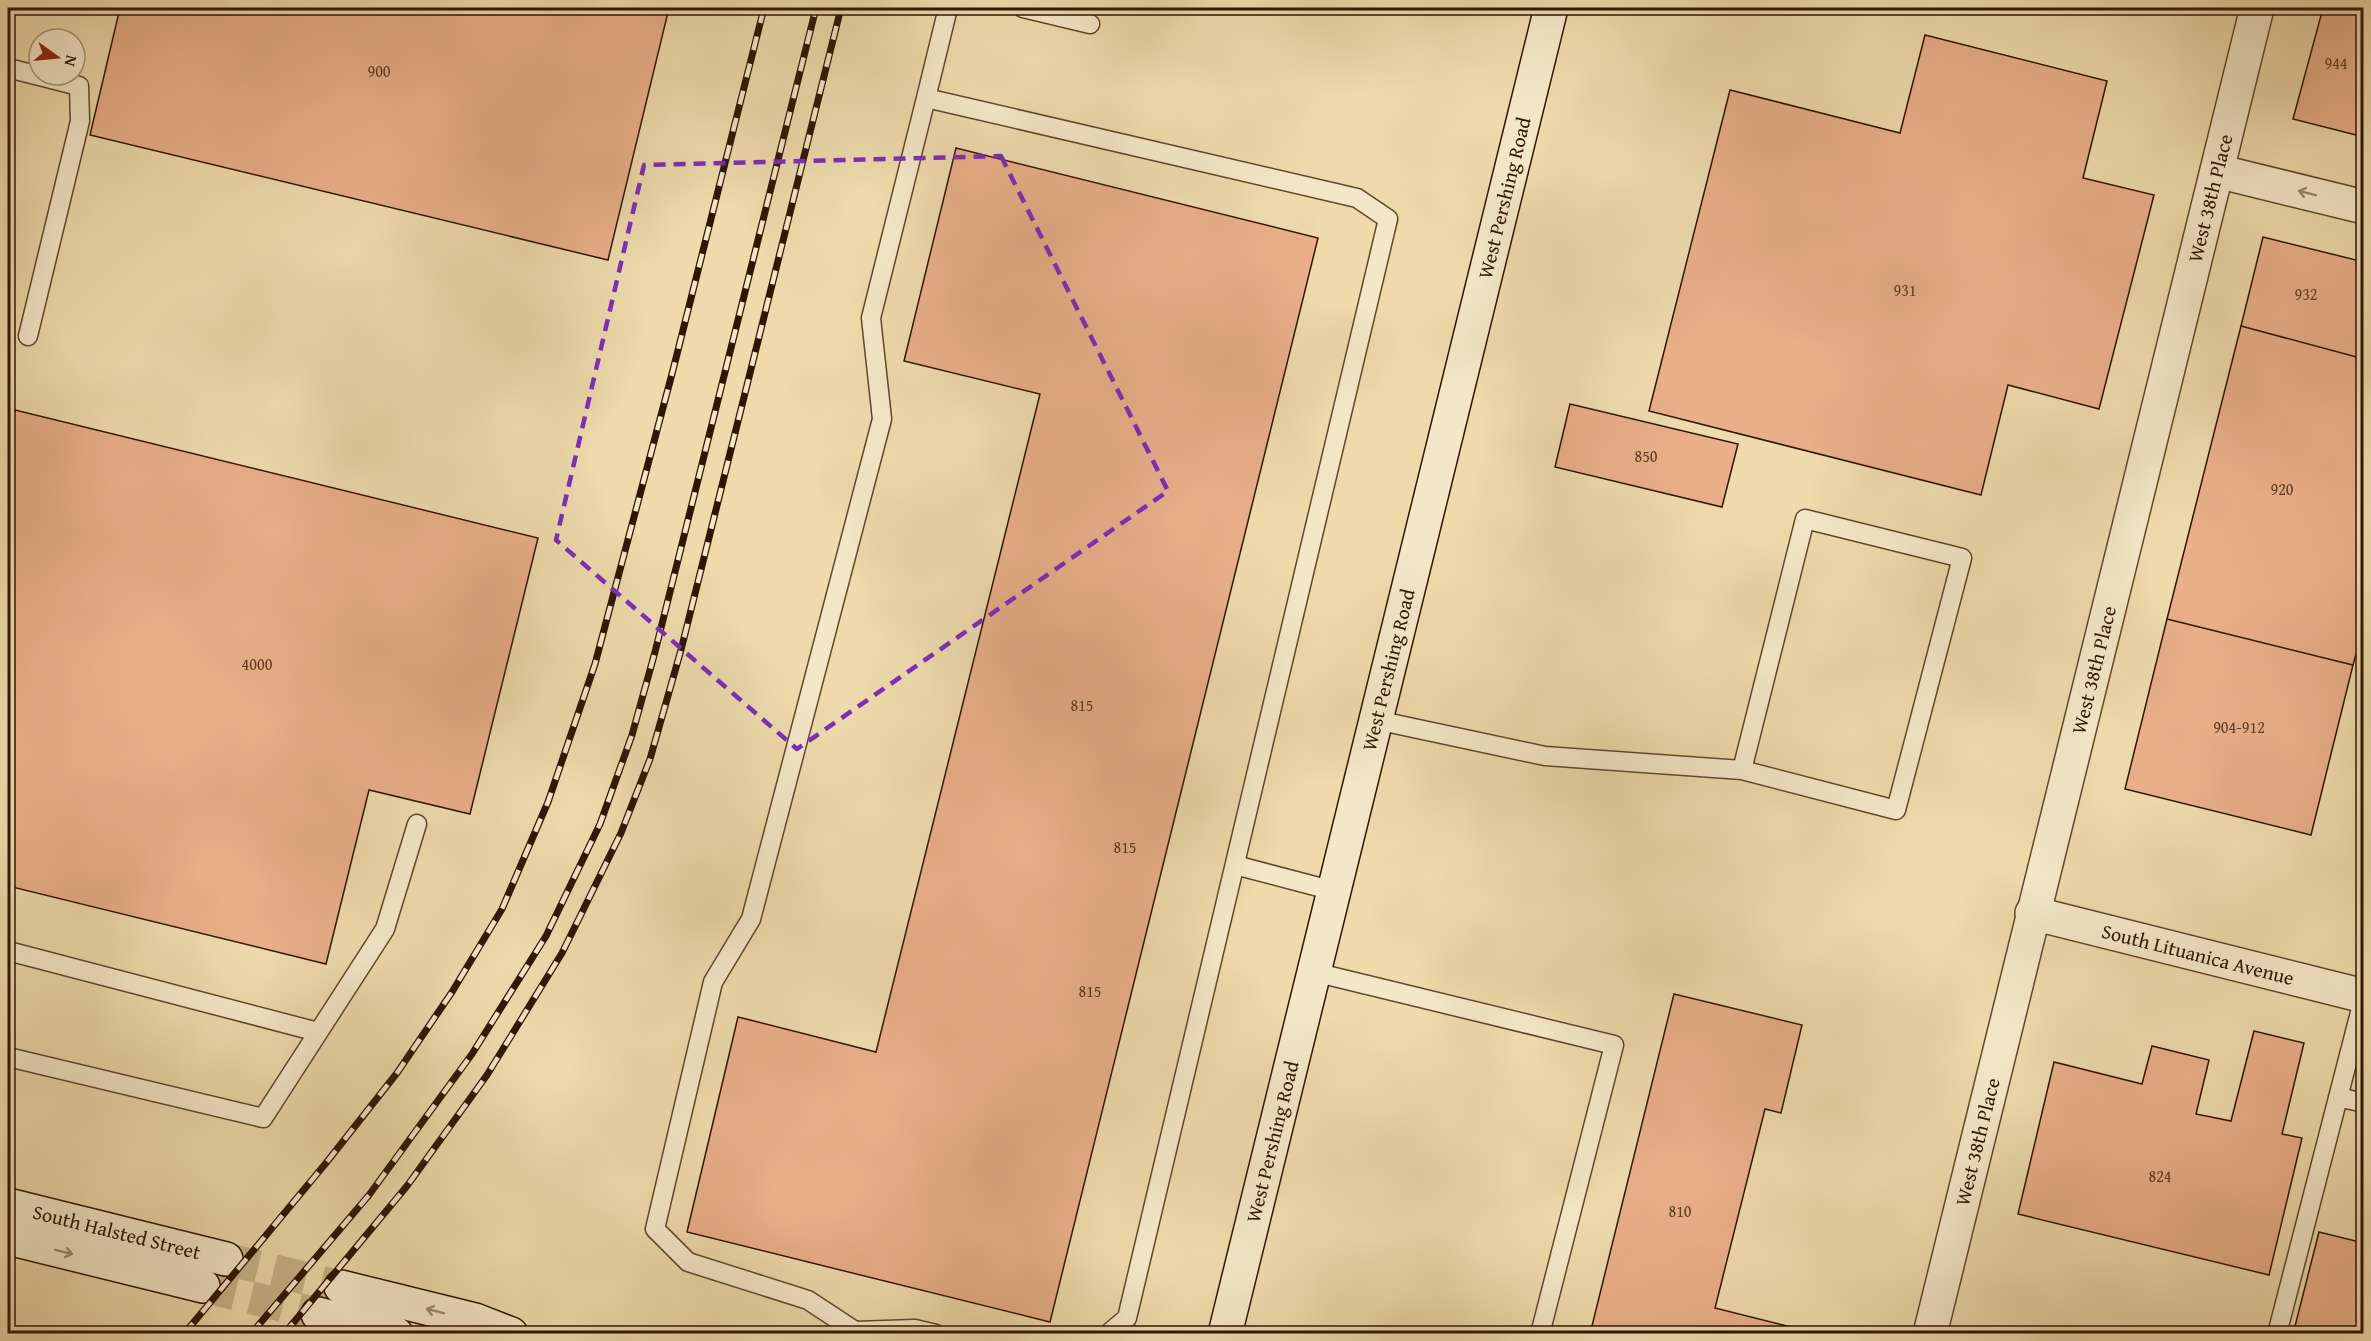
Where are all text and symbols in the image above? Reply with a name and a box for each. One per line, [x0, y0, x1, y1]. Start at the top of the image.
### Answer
north arrow [27, 27, 87, 87]
house number: 944 [2324, 51, 2348, 75]
text: N [58, 53, 84, 69]
house number: 900 [367, 59, 391, 83]
street label: West Pershing Road [1470, 113, 1538, 282]
street label: West 38th Place [2180, 131, 2239, 265]
one-way arrow [2297, 187, 2316, 199]
house number: 931 [1893, 278, 1917, 302]
house number: 932 [2294, 282, 2318, 306]
house number: 850 [1634, 444, 1658, 468]
house number: 920 [2270, 477, 2294, 501]
street label: West Pershing Road [1354, 585, 1422, 754]
street label: West 38th Place [2064, 603, 2123, 737]
house number: 4000 [242, 652, 273, 676]
house number: 815 [1070, 693, 1094, 717]
house number: 904-912 [2213, 715, 2265, 739]
house number: 815 [1113, 835, 1137, 859]
street label: South Lituanica Avenue [2099, 916, 2297, 992]
house number: 815 [1078, 979, 1102, 1003]
street label: West Pershing Road [1238, 1057, 1306, 1226]
street label: West 38th Place [1947, 1075, 2007, 1209]
house number: 824 [2148, 1164, 2172, 1188]
street label: South Halsted Street [30, 1197, 204, 1266]
house number: 810 [1668, 1199, 1692, 1223]
one-way arrow [55, 1246, 74, 1258]
one-way arrow [426, 1304, 445, 1316]

